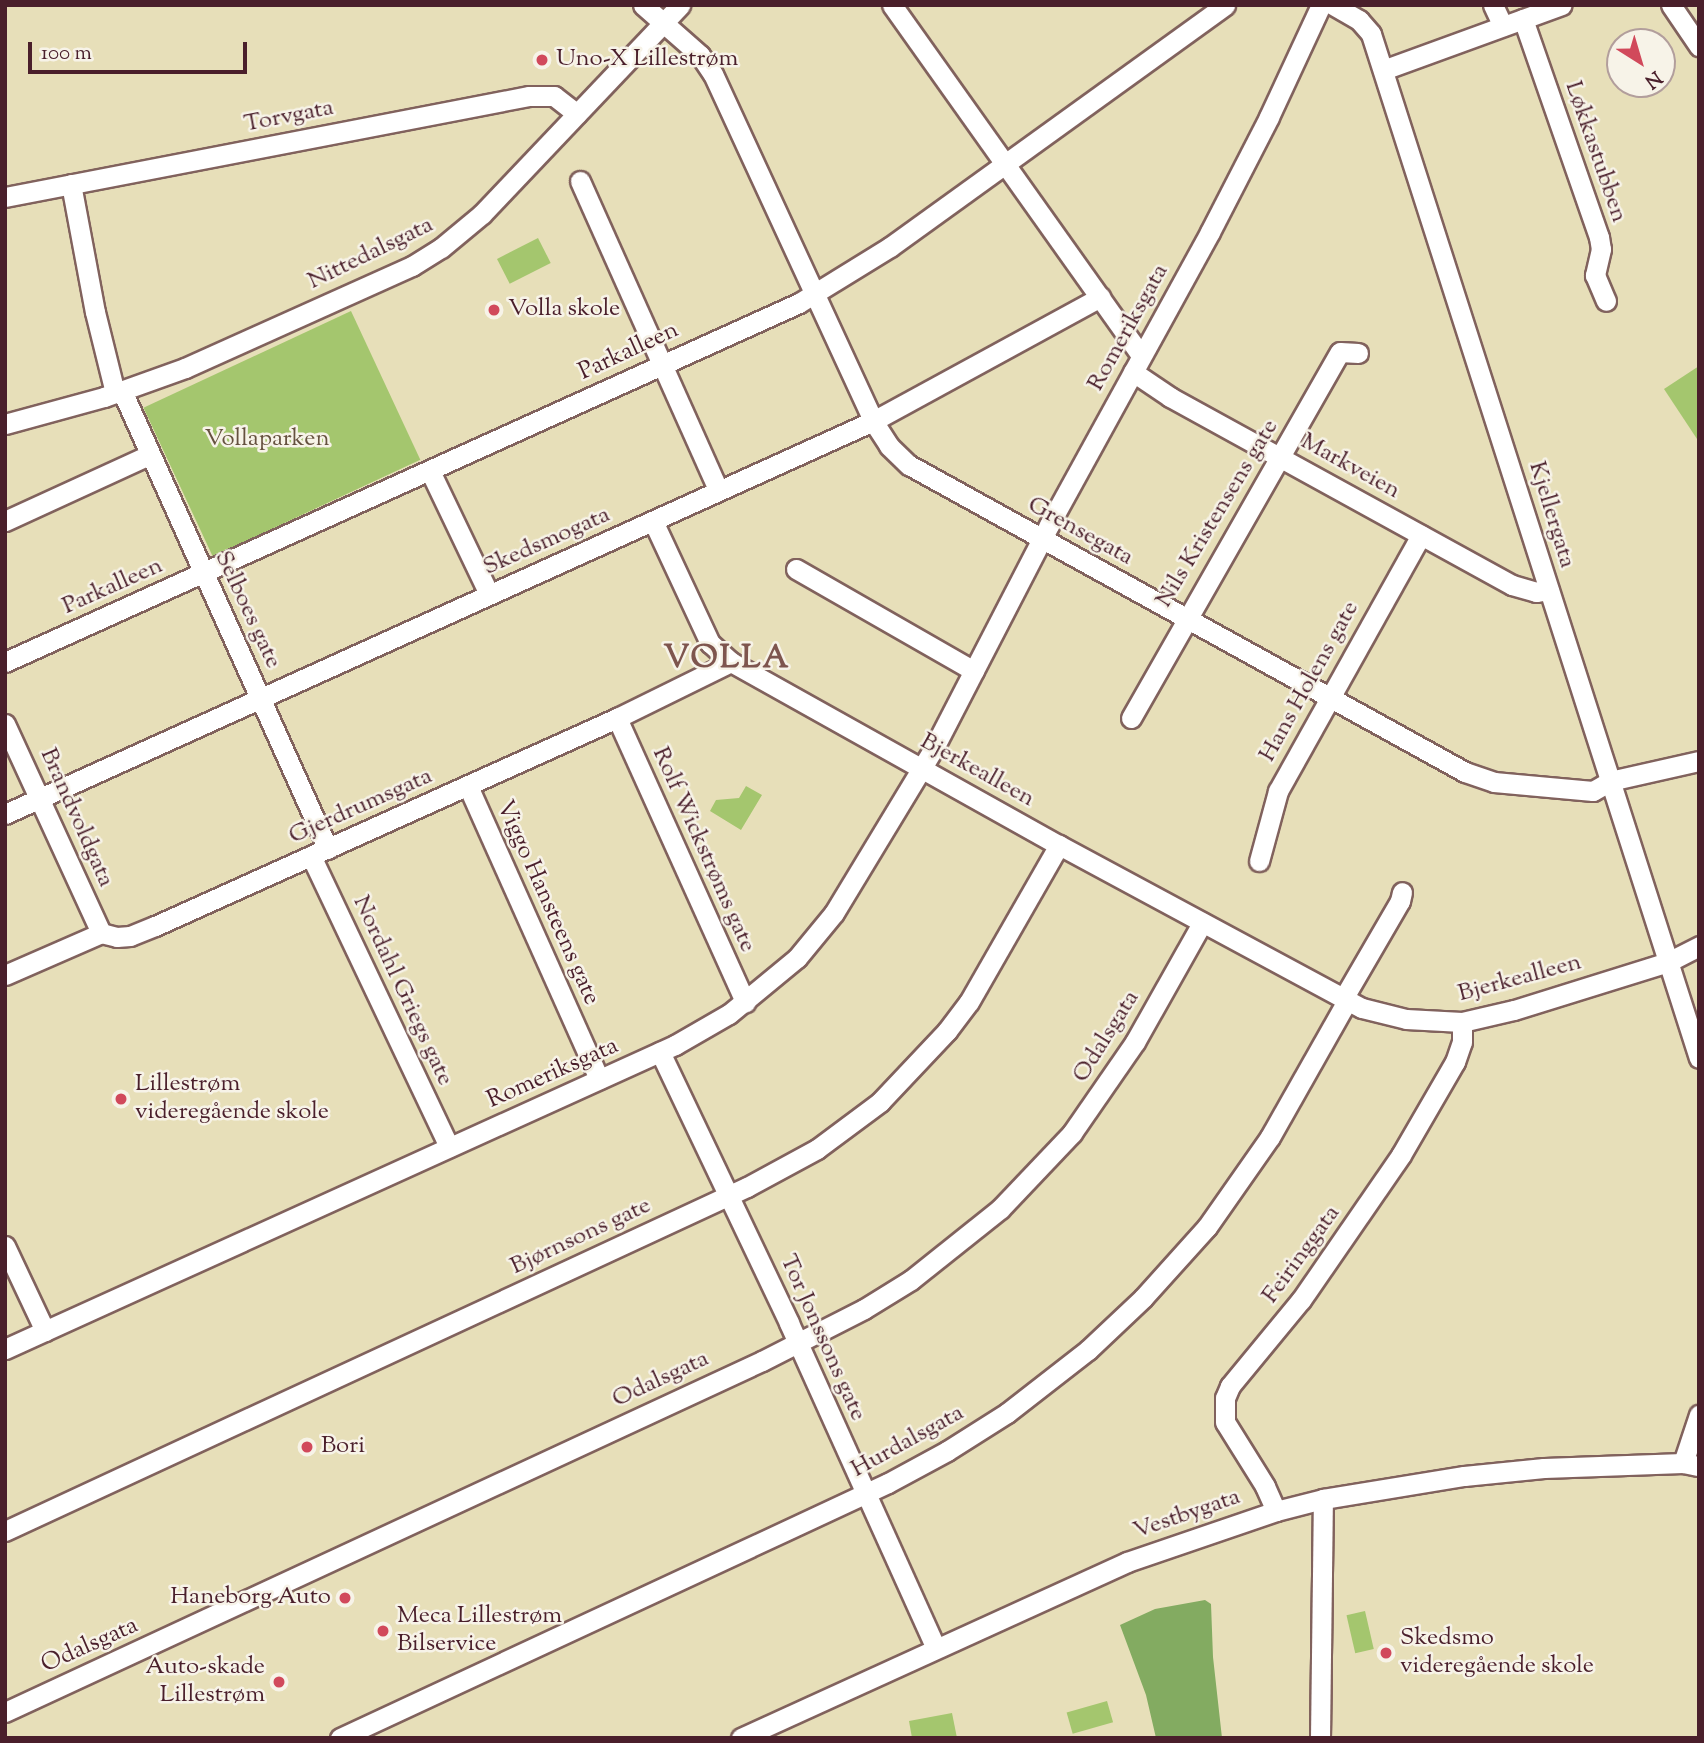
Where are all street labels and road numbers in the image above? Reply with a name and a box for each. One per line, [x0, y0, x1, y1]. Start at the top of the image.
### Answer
street label: Løkkastubben [1557, 78, 1633, 226]
street label: Torvgata [242, 94, 336, 140]
street label: Nittedalsgata [304, 211, 438, 297]
street label: Romeriksgata [1082, 260, 1176, 396]
street label: Parkalleen [575, 316, 683, 388]
street label: Nils Kristensens gate [1151, 415, 1285, 613]
street label: Markveien [1295, 428, 1405, 506]
street label: Kjellergata [1521, 458, 1581, 572]
street label: Grensegata [1022, 491, 1138, 573]
street label: Skedsmogata [479, 501, 615, 583]
street label: Selboes gate [207, 547, 287, 673]
street label: Parkalleen [58, 552, 168, 622]
street label: Hans Holens gate [1254, 597, 1366, 767]
street label: Bjerkealleen [915, 728, 1039, 814]
street label: Rolf Wickstrøms gate [645, 743, 761, 957]
street label: Brandvoldgata [33, 744, 119, 892]
street label: Gjerdrumsgata [285, 763, 437, 851]
street label: Viggo Hansteens gate [489, 796, 605, 1010]
street label: Nordahl Griegs gate [345, 891, 459, 1091]
street label: Bjerkealleen [1455, 949, 1585, 1009]
street label: Odalsgata [1067, 986, 1147, 1088]
street label: Romeriksgata [483, 1032, 623, 1116]
street label: Bjørnsons gate [506, 1192, 656, 1282]
street label: Feiringgata [1257, 1200, 1347, 1310]
street label: Tor Jonssons gate [772, 1250, 872, 1426]
street label: Odalsgata [608, 1345, 714, 1415]
street label: Hurdalsgata [847, 1399, 969, 1485]
street label: Vestbygata [1130, 1483, 1244, 1547]
street label: Odalsgata [37, 1612, 143, 1680]

